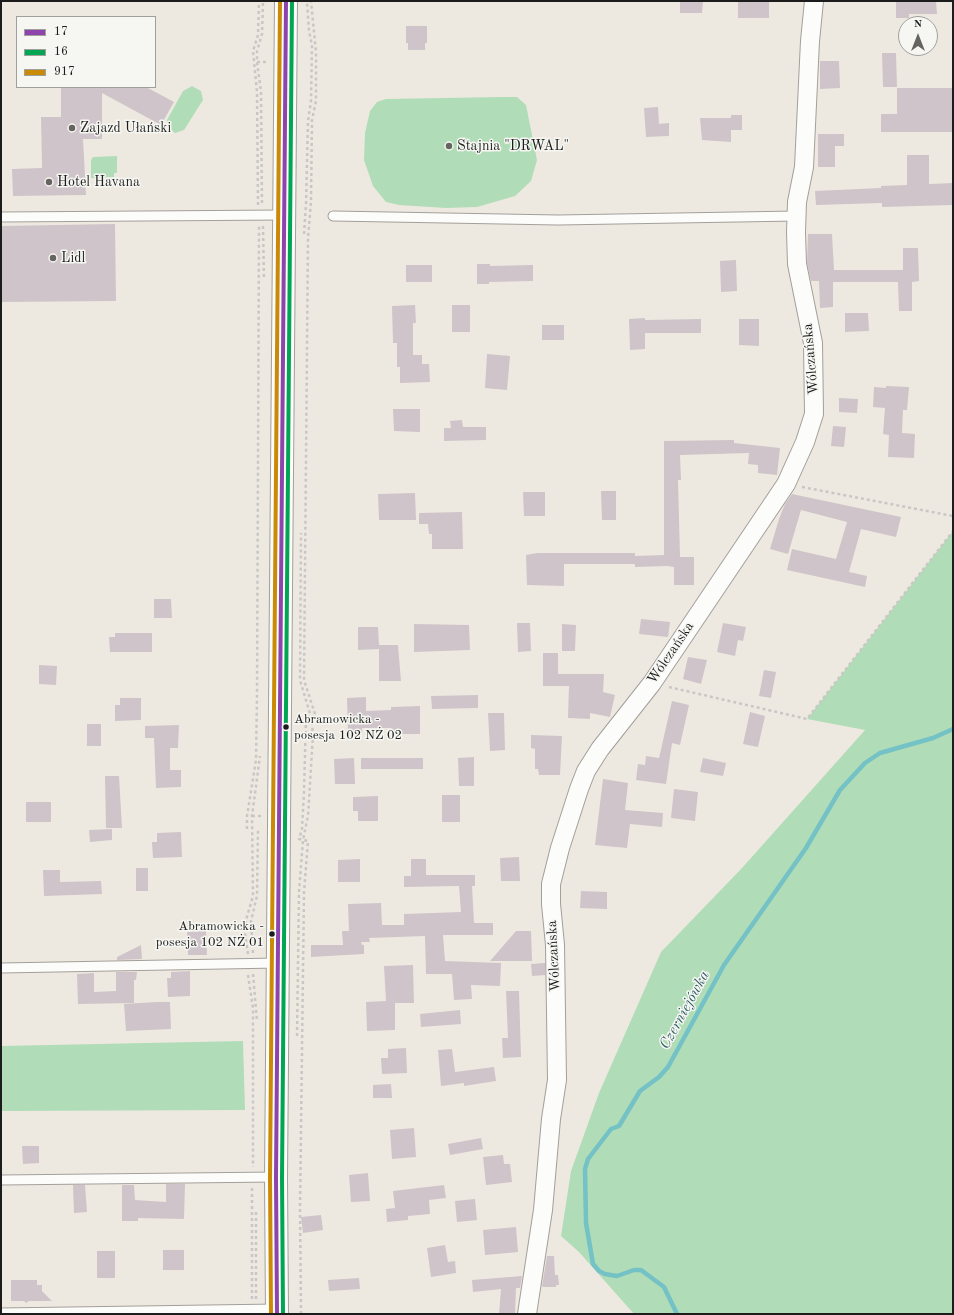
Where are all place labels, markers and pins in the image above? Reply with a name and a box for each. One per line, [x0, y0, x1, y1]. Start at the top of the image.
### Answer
place label: Zajazd Ułański [80, 120, 171, 136]
marker: Zajazd Ułański [67, 123, 77, 133]
place label: Stajnia "DRWAL" [457, 138, 569, 154]
marker: Stajnia "DRWAL" [444, 141, 454, 151]
place label: Hotel Havana [57, 174, 140, 190]
marker: Hotel Havana [44, 177, 54, 187]
place label: Lidl [61, 250, 85, 266]
marker: Lidl [48, 253, 58, 263]
place label: Abramowicka - posesja 102 NŻ 02 [294, 712, 402, 743]
marker: Abramowicka - posesja 102 NŻ 02 [281, 722, 291, 732]
place label: Abramowicka - posesja 102 NŻ 01 [156, 919, 264, 950]
marker: Abramowicka - posesja 102 NŻ 01 [267, 929, 277, 939]

